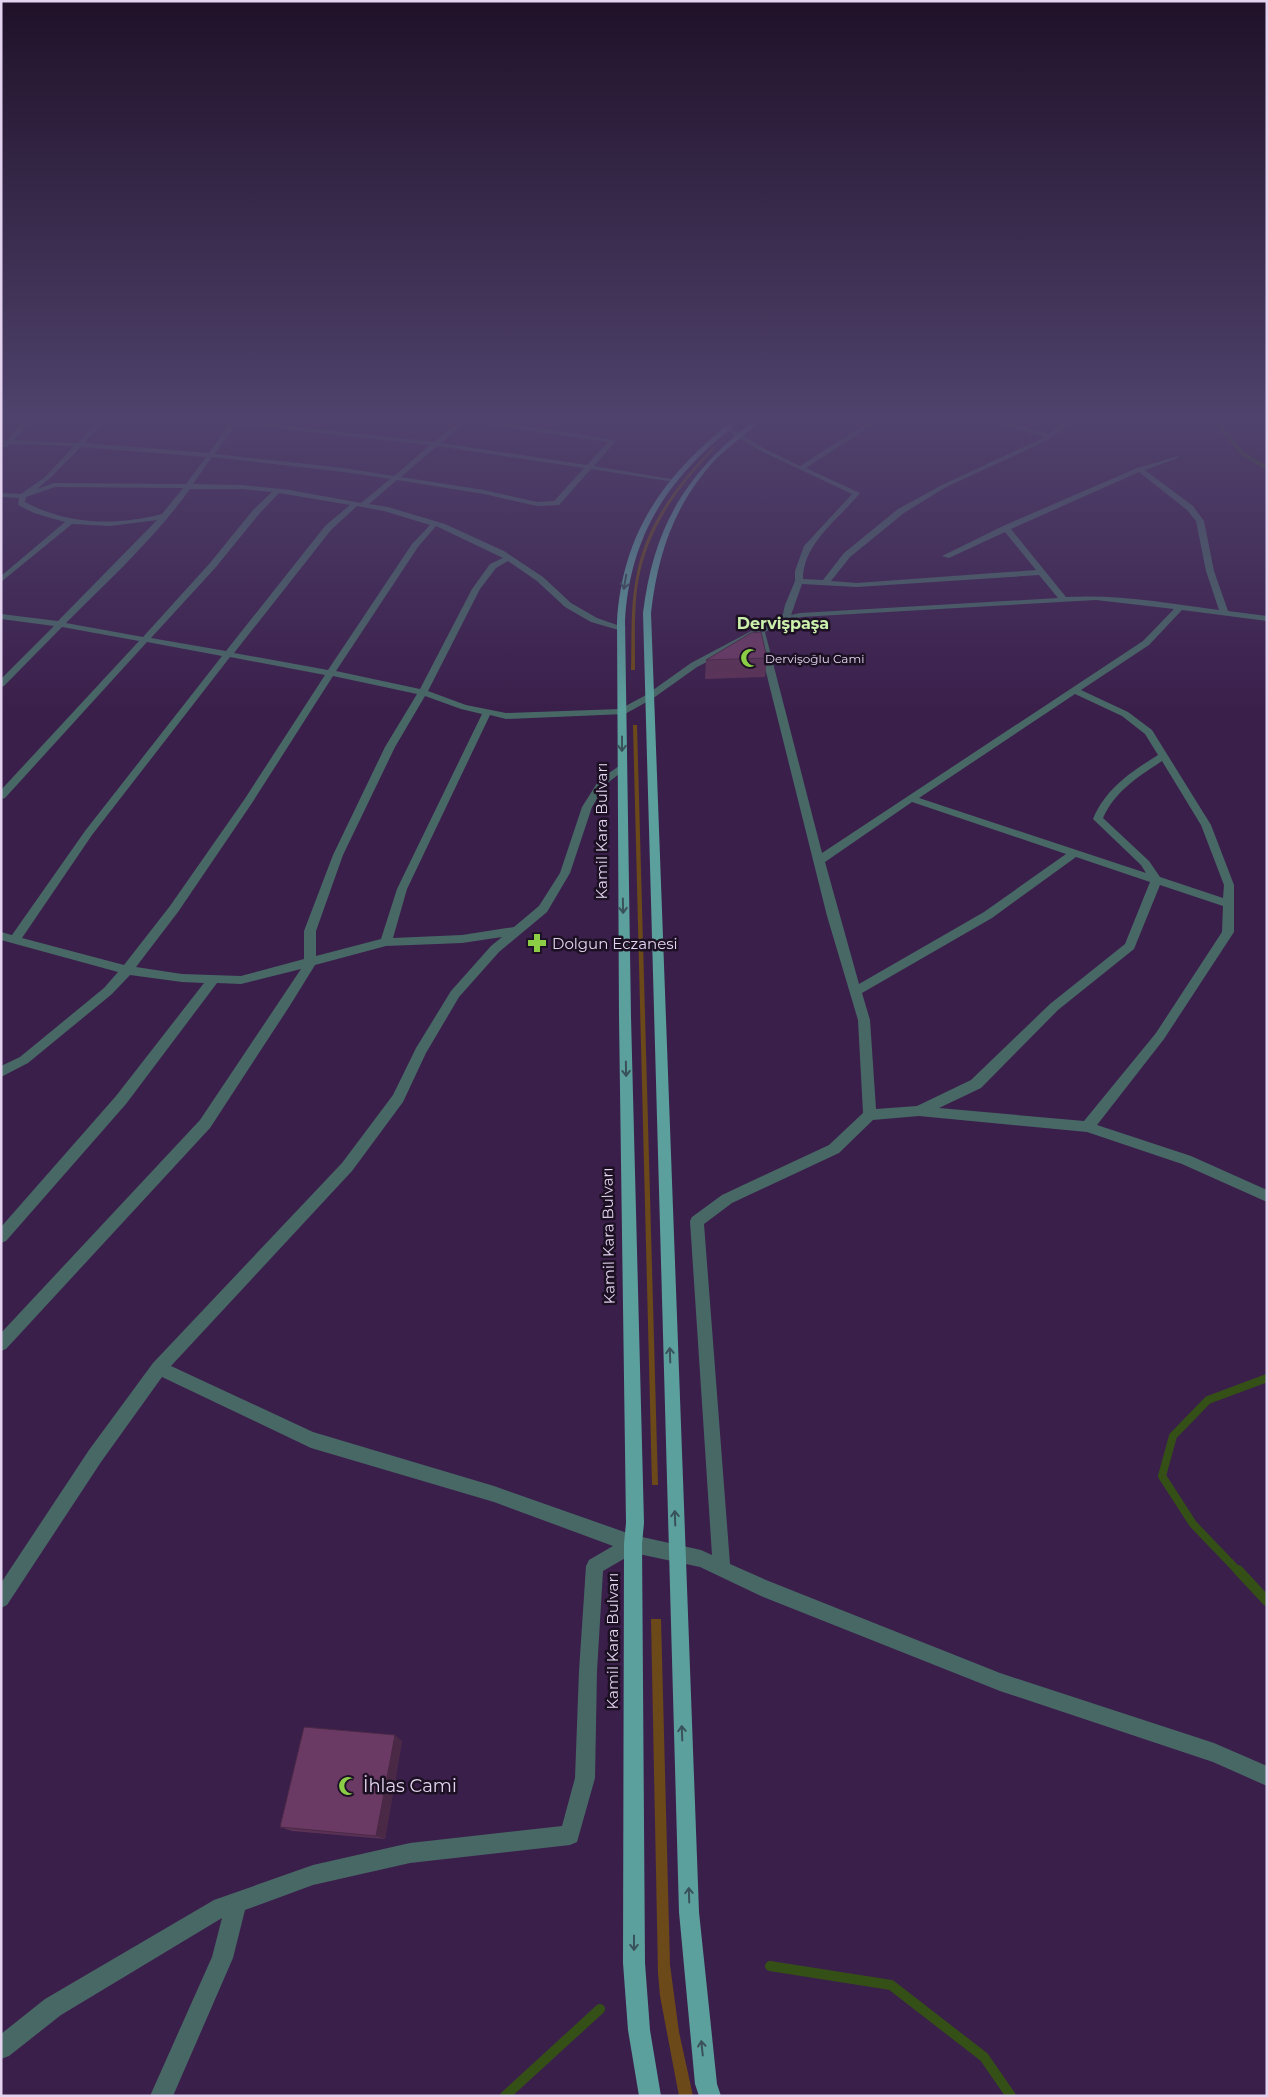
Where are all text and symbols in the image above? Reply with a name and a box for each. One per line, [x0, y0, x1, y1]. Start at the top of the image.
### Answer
one-way arrow [620, 574, 630, 590]
district label: Dervişpaşa [737, 614, 829, 634]
mosque icon: Dervişoğlu Cami [739, 647, 761, 669]
place label: Dervişoğlu Cami [765, 651, 864, 666]
one-way arrow [617, 735, 627, 751]
street label: Kamil Kara Bulvarı [592, 763, 611, 899]
one-way arrow [618, 898, 628, 914]
pharmacy icon: Dolgun Eczanesi [526, 932, 548, 954]
place label: Dolgun Eczanesi [552, 934, 678, 953]
one-way arrow [621, 1060, 631, 1076]
street label: Kamil Kara Bulvarı [597, 1167, 619, 1305]
one-way arrow [665, 1348, 675, 1364]
one-way arrow [671, 1510, 680, 1526]
street label: Kamil Kara Bulvarı [603, 1573, 622, 1709]
one-way arrow [678, 1725, 687, 1741]
mosque icon: İhlas Cami [337, 1775, 359, 1797]
place label: İhlas Cami [363, 1775, 457, 1797]
one-way arrow [684, 1887, 693, 1903]
one-way arrow [629, 1934, 639, 1950]
one-way arrow [697, 2040, 707, 2056]

